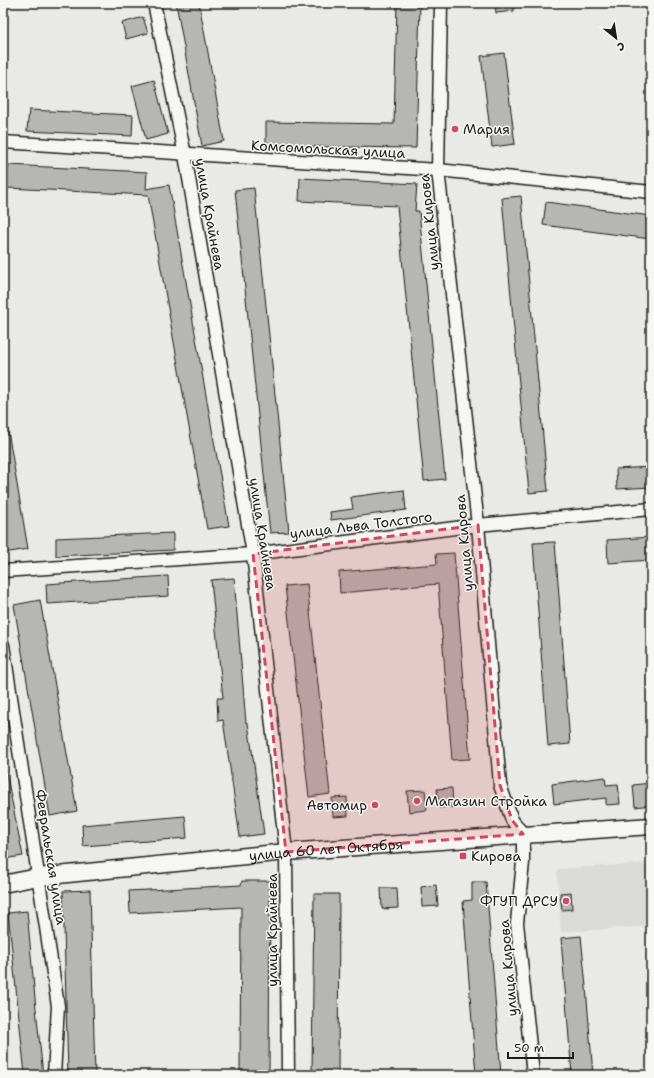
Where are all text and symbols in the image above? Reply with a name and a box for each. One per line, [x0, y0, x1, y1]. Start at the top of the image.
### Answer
north arrow [596, 18, 636, 58]
text: С [614, 38, 627, 55]
place label: Мария [463, 120, 510, 138]
marker: Мария [450, 124, 460, 134]
street label: Комсомольская улица [250, 136, 406, 162]
street label: улица Крайнева [191, 157, 229, 272]
street label: улица Кирова [415, 172, 443, 271]
street label: улица Крайнева [245, 477, 281, 592]
street label: улица Кирова [451, 494, 477, 592]
street label: улица Льва Толстого [289, 507, 433, 543]
street label: Февральская улица [31, 788, 71, 926]
place label: Магазин Стройка [425, 792, 547, 810]
place label: Автомир [306, 796, 367, 814]
marker: Магазин Стройка [412, 796, 422, 806]
marker: Автомир [370, 800, 380, 810]
street label: улица 60 лет Октября [248, 835, 404, 865]
place label: Кирова [471, 847, 521, 865]
marker: Кирова [458, 851, 468, 861]
street label: улица Крайнева [263, 873, 281, 987]
place label: ФГУП ДРСУ [480, 892, 558, 910]
marker: ФГУП ДРСУ [561, 896, 571, 906]
street label: улица Кирова [495, 919, 521, 1017]
scale bar [508, 1034, 573, 1060]
text: 50 m [514, 1040, 544, 1056]

